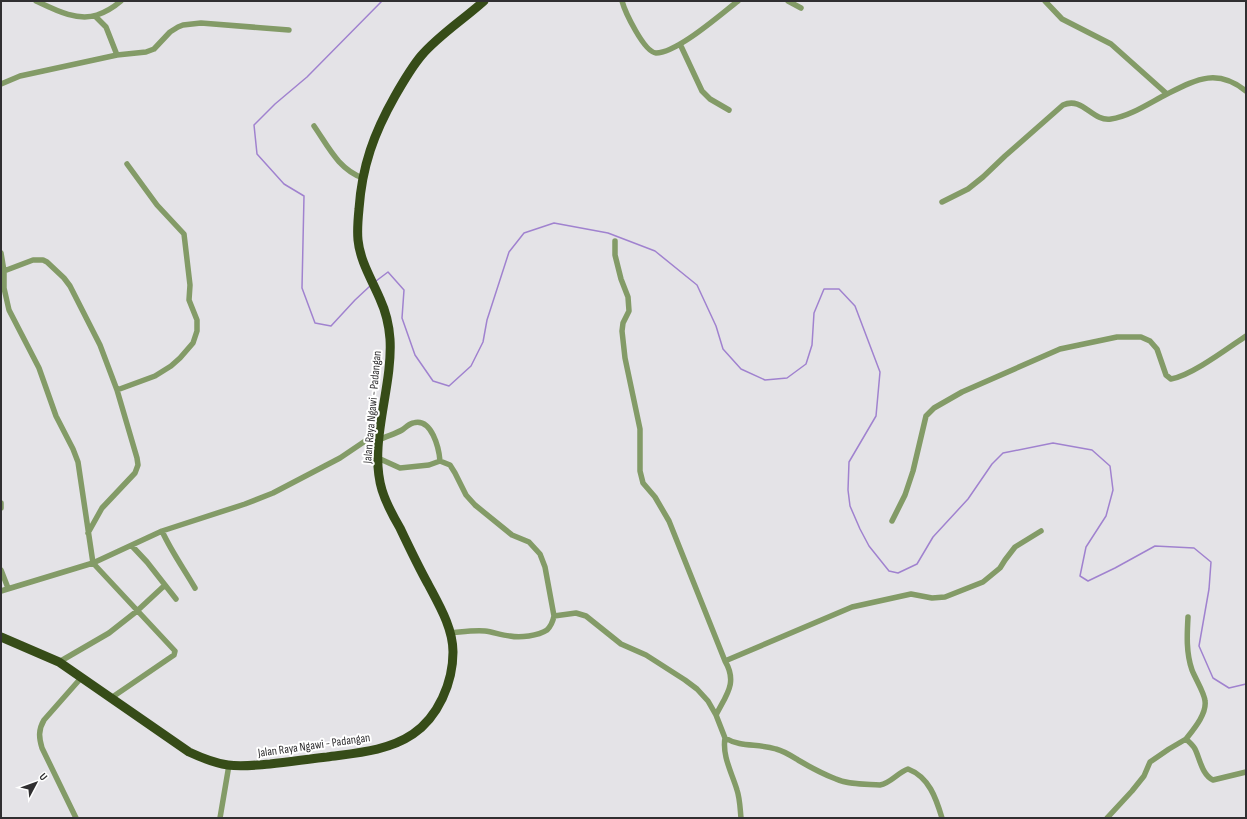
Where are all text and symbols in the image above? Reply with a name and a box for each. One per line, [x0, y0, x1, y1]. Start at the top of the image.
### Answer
street label: Jalan Raya Ngawi - Padangan [360, 350, 385, 465]
street label: Jalan Raya Ngawi - Padangan [256, 730, 371, 761]
north arrow [16, 763, 56, 803]
text: U [36, 770, 50, 783]

